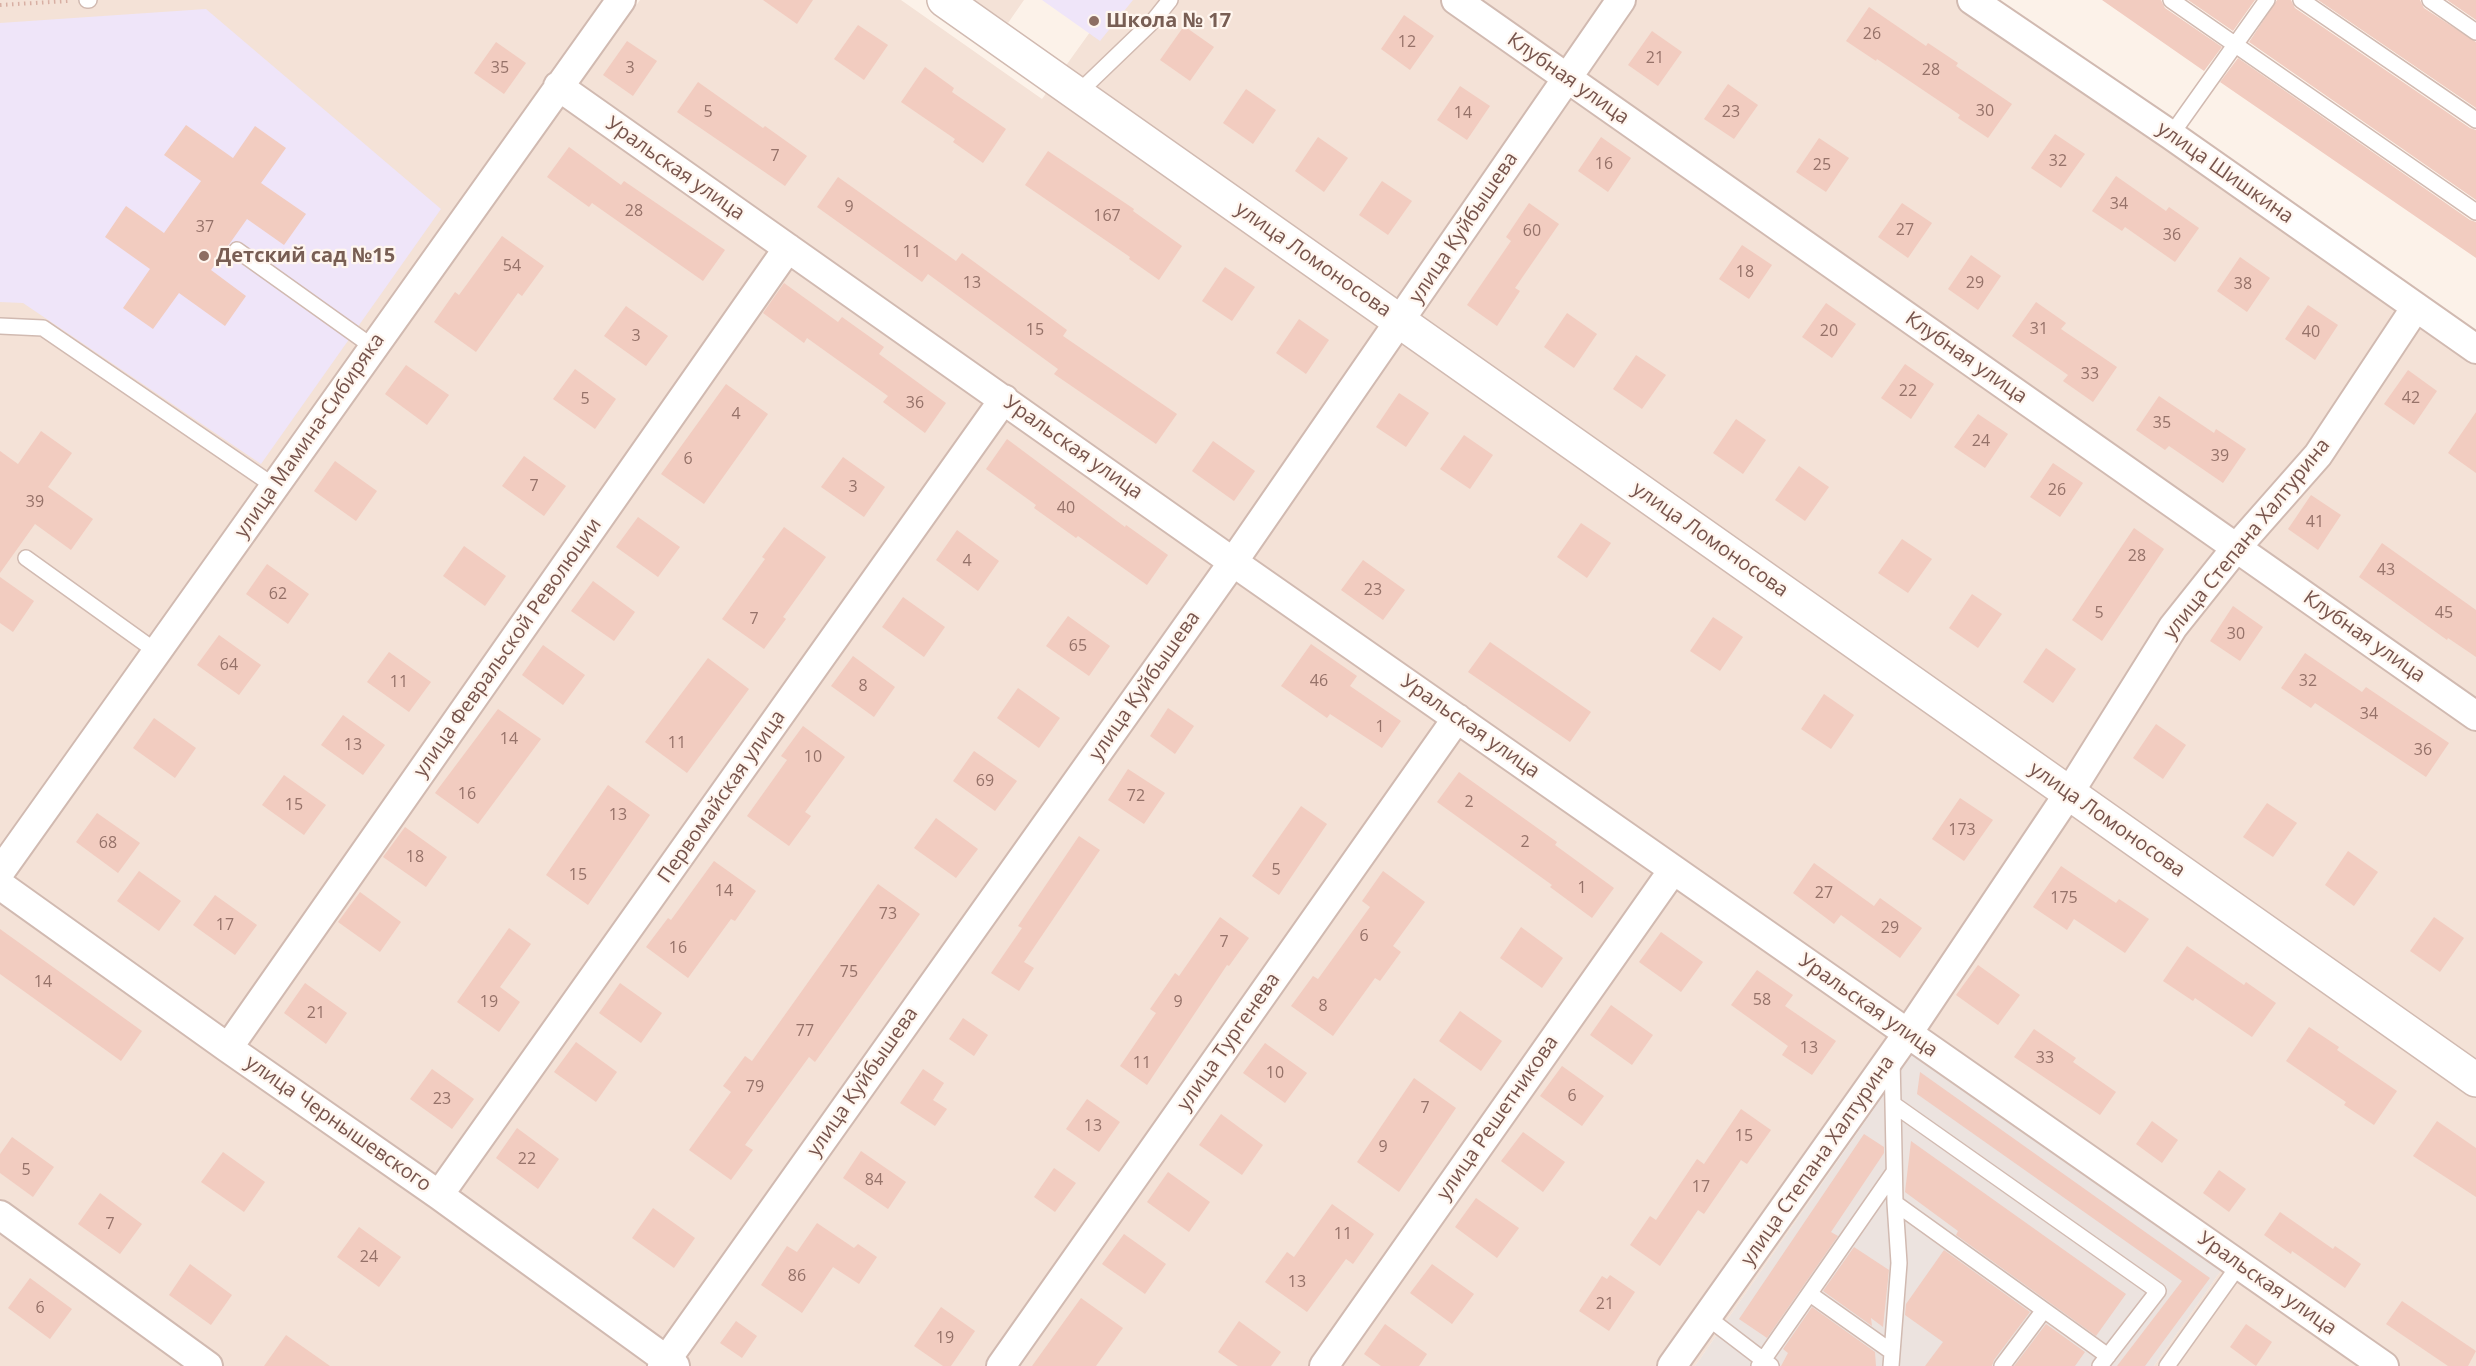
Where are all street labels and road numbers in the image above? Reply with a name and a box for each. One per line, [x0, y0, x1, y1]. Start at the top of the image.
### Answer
street label: Клубная улица [1502, 28, 1634, 130]
street label: Уральская улица [601, 112, 749, 226]
street label: улица Шишкина [2152, 117, 2298, 229]
street label: улица Куйбышева [1405, 148, 1523, 308]
street label: улица Ломоносова [1230, 197, 1396, 323]
street label: Клубная улица [1900, 307, 2032, 409]
street label: улица Мамина-Сибиряка [230, 329, 390, 543]
street label: Уральская улица [999, 391, 1147, 505]
street label: улица Степана Халтурина [2159, 434, 2335, 644]
street label: улица Ломоносова [1627, 477, 1793, 603]
street label: улица Февральской Революции [409, 514, 607, 782]
street label: Клубная улица [2298, 586, 2430, 688]
street label: улица Куйбышева [1084, 607, 1206, 765]
street label: Уральская улица [1396, 670, 1544, 784]
street label: Первомайская улица [653, 706, 791, 888]
street label: улица Ломоносова [2024, 757, 2190, 883]
street label: Уральская улица [1794, 949, 1942, 1063]
street label: улица Тургенева [1173, 969, 1285, 1115]
street label: улица Куйбышева [802, 1003, 924, 1161]
street label: улица Решетникова [1432, 1031, 1564, 1205]
street label: улица Чернышевского [240, 1051, 436, 1197]
street label: улица Степана Халтурина [1736, 1051, 1900, 1271]
street label: Уральская улица [2193, 1227, 2341, 1341]

